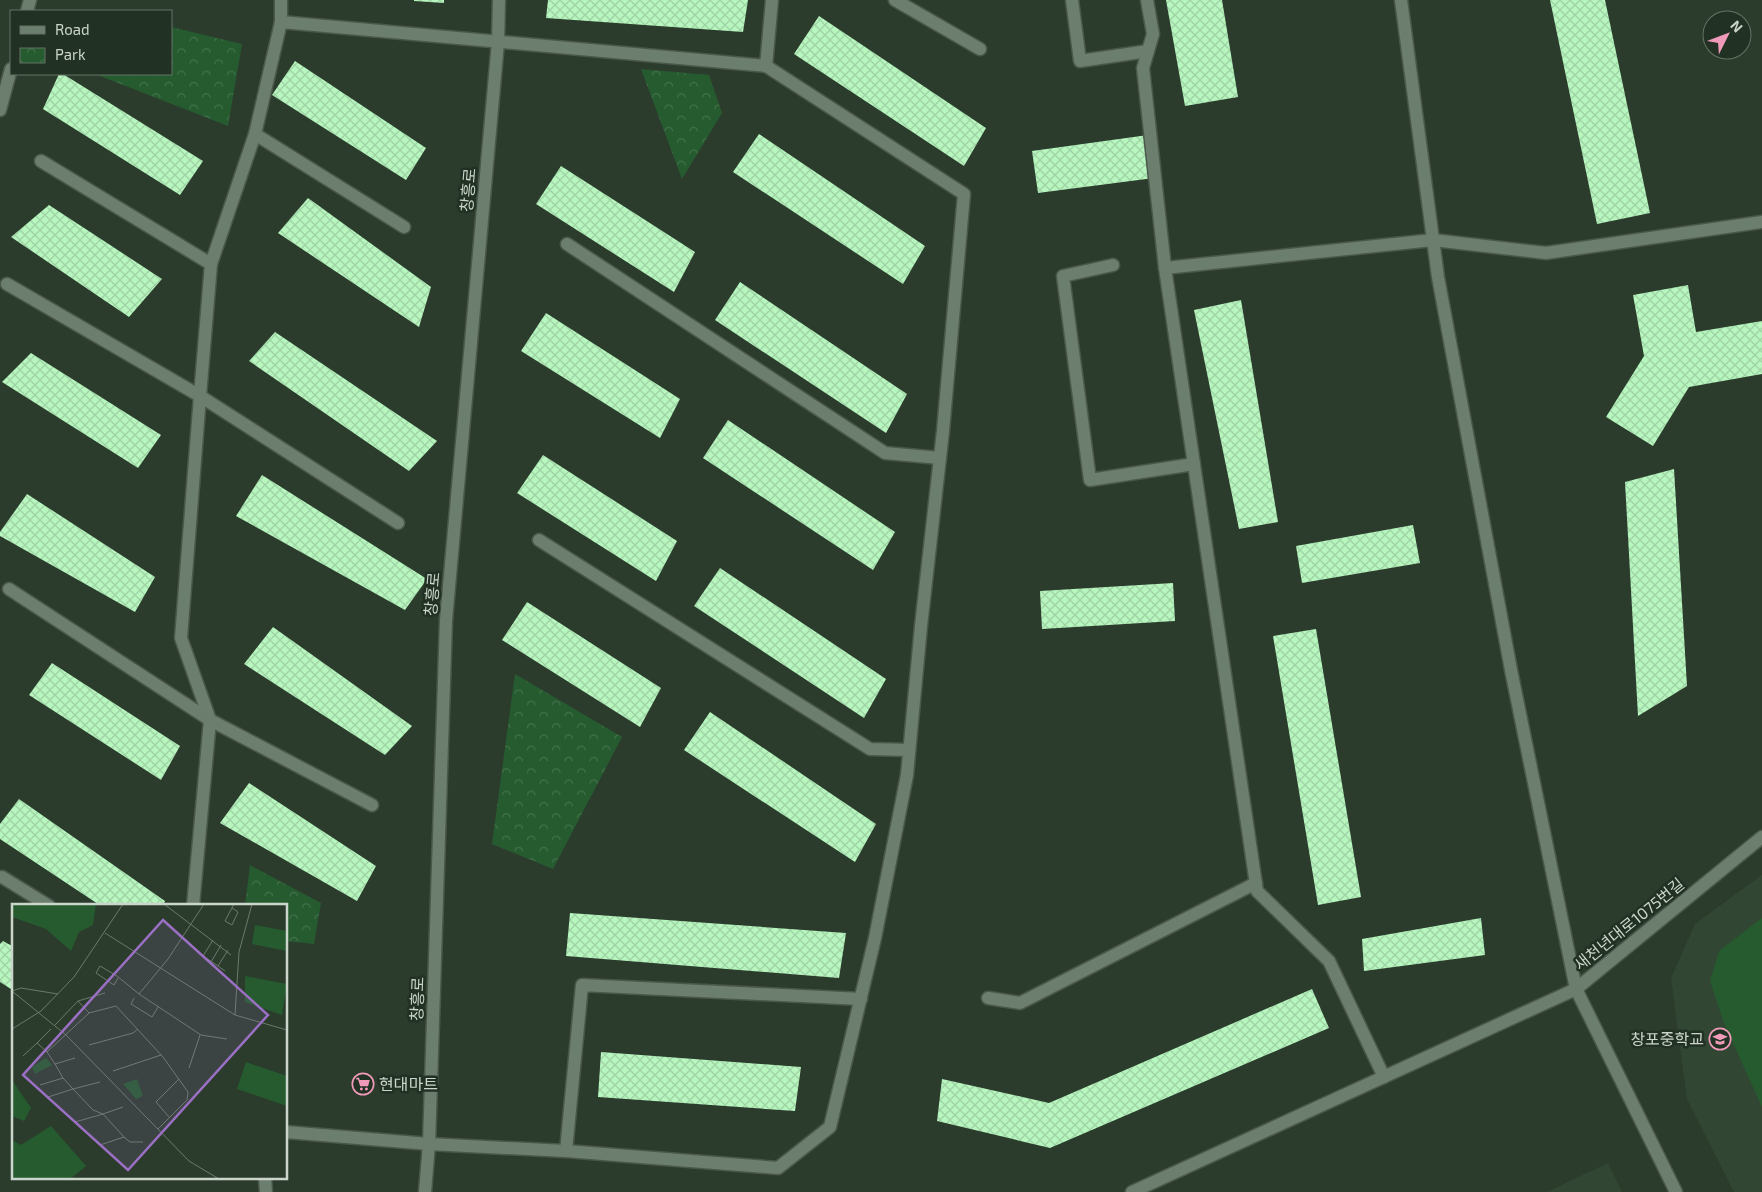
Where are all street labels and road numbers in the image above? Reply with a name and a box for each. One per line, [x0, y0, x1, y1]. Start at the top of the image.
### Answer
street label: 창흥로 [456, 167, 479, 213]
street label: 창흥로 [420, 571, 443, 617]
street label: 새천년대로1075번길 [1570, 873, 1687, 974]
street label: 창흥로 [406, 976, 427, 1021]

